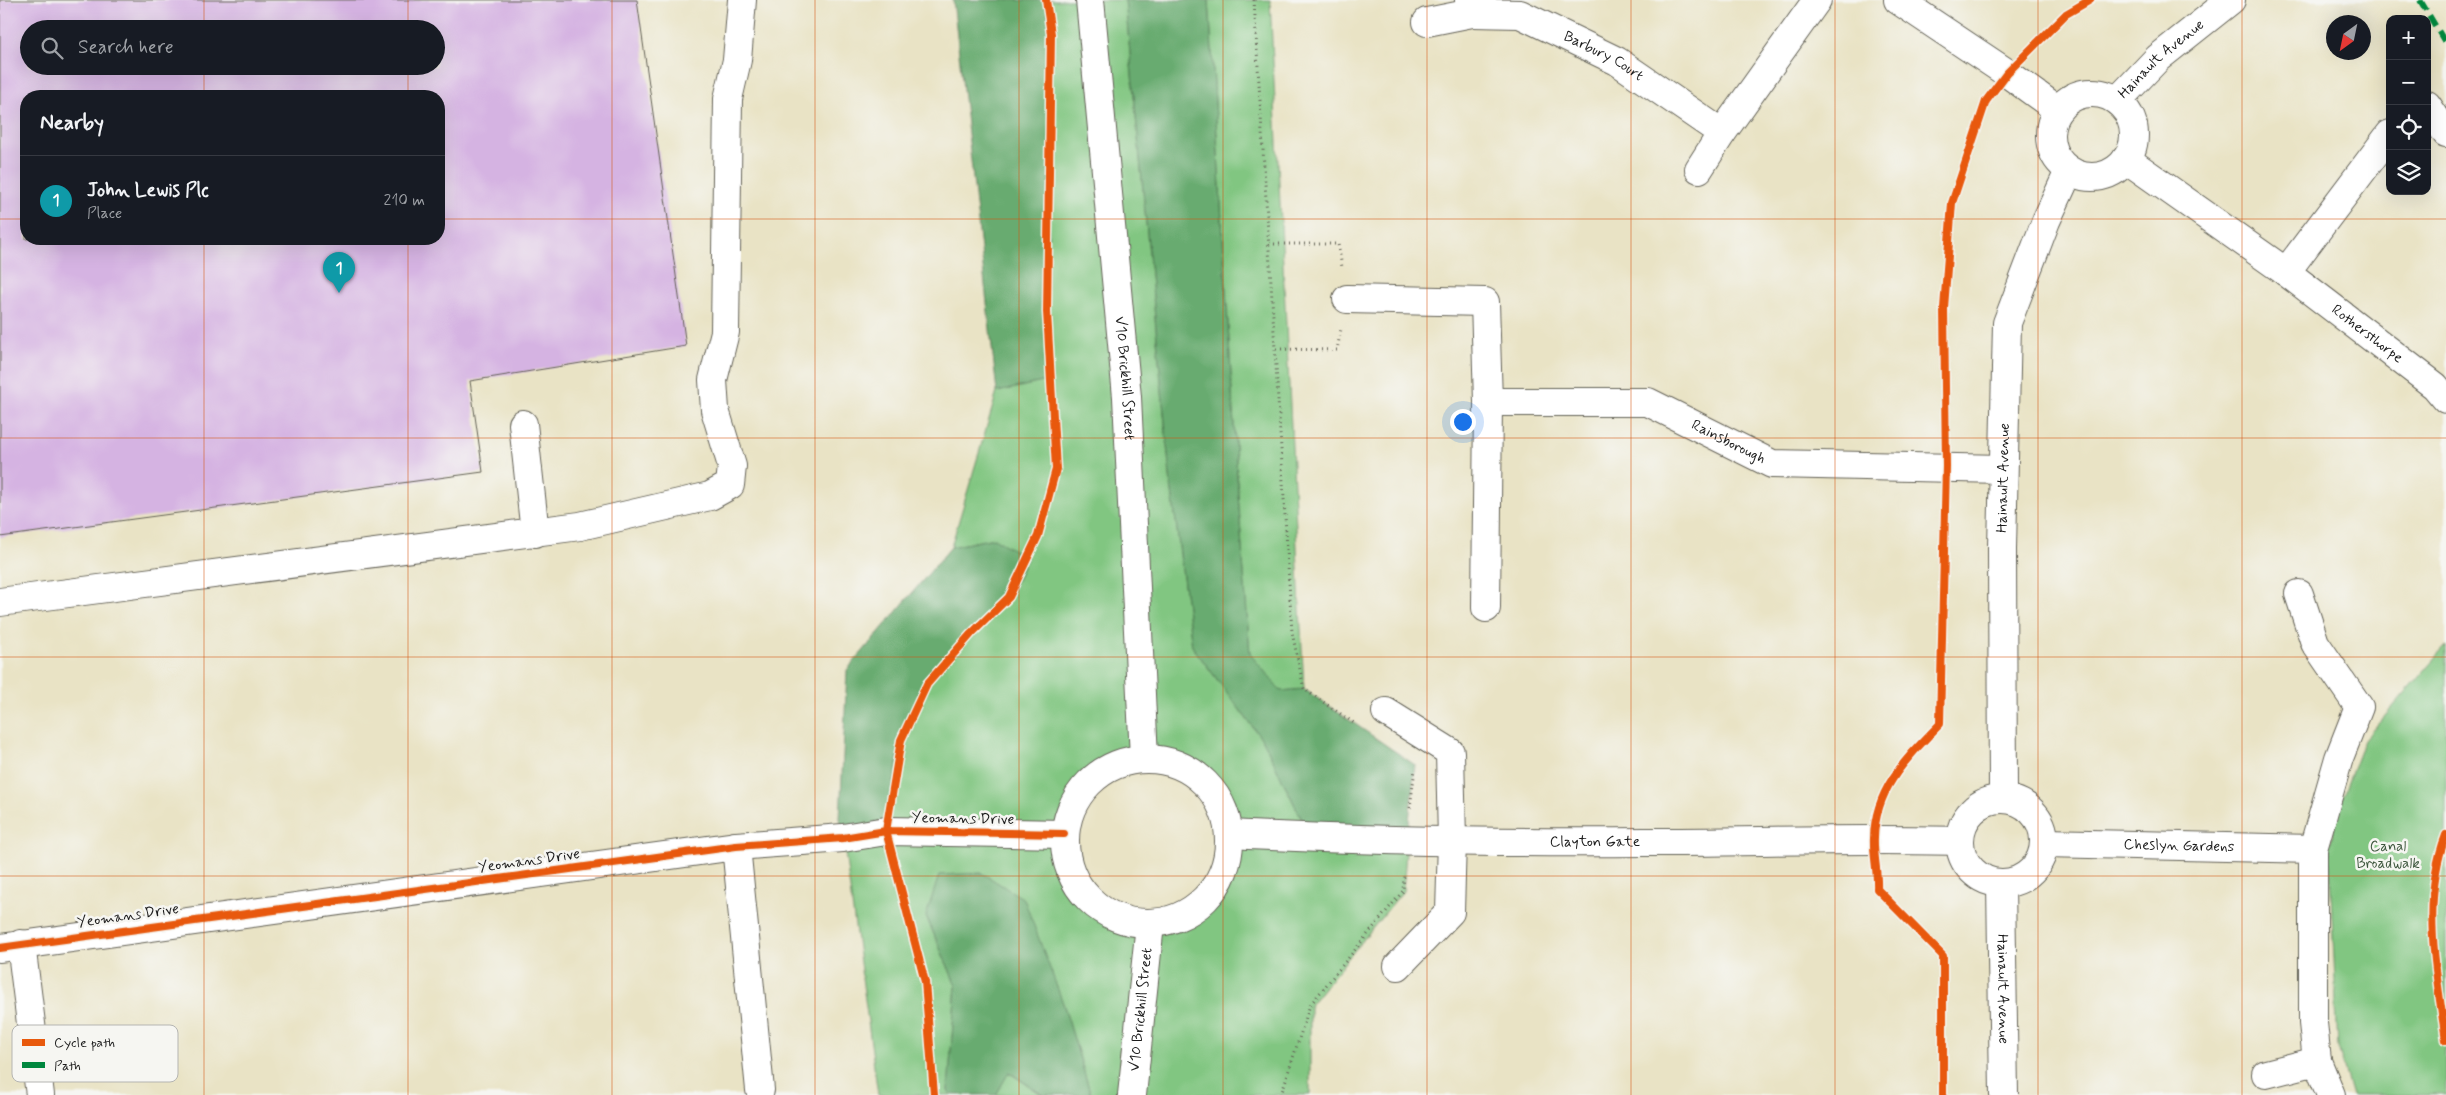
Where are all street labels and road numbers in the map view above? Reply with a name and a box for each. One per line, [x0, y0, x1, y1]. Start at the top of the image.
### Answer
street label: Hainault Avenue [2114, 15, 2209, 104]
street label: Barbury Court [1560, 27, 1648, 86]
street label: Rothersthorpe [2327, 300, 2407, 368]
street label: V10 Brickhill Street [1110, 316, 1139, 441]
street label: Rainsborough [1688, 415, 1769, 469]
street label: Hainault Avenue [1992, 423, 2015, 533]
street label: Yeomans Drive [911, 808, 1015, 830]
street label: Clayton Gate [1550, 832, 1640, 852]
street label: Cheslyn Gardens [2123, 835, 2235, 857]
street label: Yeomans Drive [477, 844, 581, 878]
street label: Yeomans Drive [76, 899, 180, 933]
street label: Hainault Avenue [1992, 934, 2013, 1044]
street label: V10 Brickhill Street [1125, 946, 1157, 1072]

